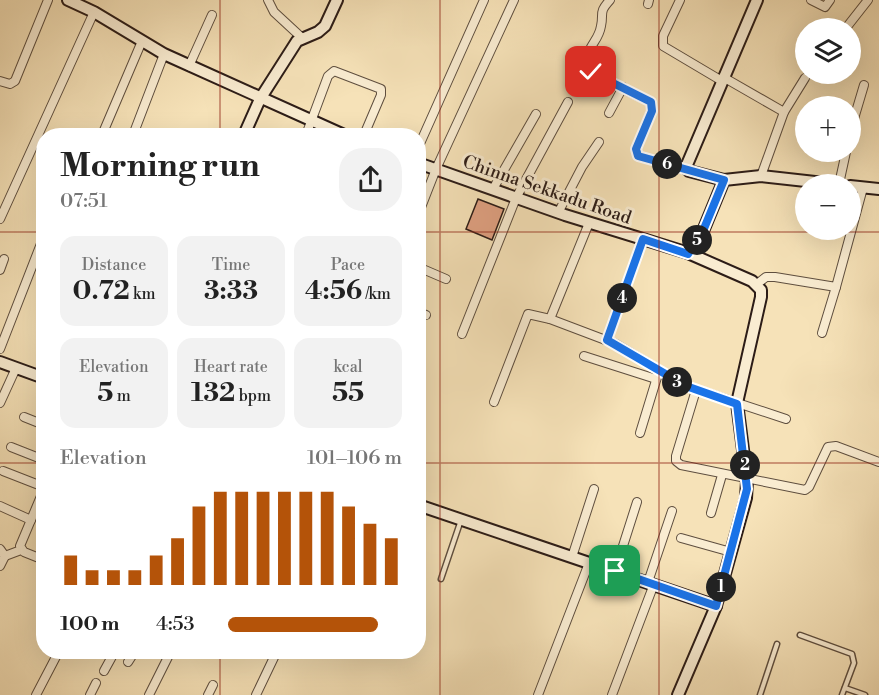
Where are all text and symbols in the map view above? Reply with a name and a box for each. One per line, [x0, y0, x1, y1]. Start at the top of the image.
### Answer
map controls [795, 18, 861, 240]
button: layers [795, 18, 861, 84]
pin [565, 46, 616, 97]
icon: check [574, 55, 607, 88]
button: + [795, 96, 861, 162]
text: Morning run [60, 146, 260, 187]
button: share [339, 148, 402, 211]
pin: 6 [652, 149, 682, 179]
street label: Chinna Sekkadu Road [460, 150, 635, 230]
text: 6 [662, 154, 672, 174]
button: − [795, 174, 861, 240]
text: 07:51 [60, 189, 108, 214]
pin: 5 [682, 225, 712, 255]
text: 5 [692, 230, 702, 250]
text: Distance [82, 255, 146, 275]
text: Time [212, 255, 250, 275]
text: Pace [331, 255, 365, 275]
text: 0.72 [73, 275, 130, 307]
text: 3:33 [204, 275, 258, 307]
text: 4:56 [305, 275, 362, 307]
pin: 4 [607, 283, 637, 313]
text: km [130, 284, 155, 304]
text: /km [362, 284, 391, 304]
text: 4 [617, 288, 627, 308]
text: Elevation [79, 357, 149, 377]
text: Heart rate [194, 357, 268, 377]
text: kcal [333, 357, 363, 377]
pin: 3 [662, 367, 692, 397]
text: 3 [672, 372, 682, 392]
text: 5 [97, 377, 113, 409]
text: 132 [191, 377, 235, 409]
text: 55 [332, 377, 364, 409]
text: m [113, 386, 131, 406]
text: bpm [235, 386, 271, 406]
text: Elevation [60, 446, 147, 471]
text: 101–106 m [307, 446, 402, 471]
pin: 2 [730, 450, 760, 480]
text: 2 [740, 455, 750, 475]
pin [589, 545, 640, 596]
icon: arrive [598, 554, 631, 587]
pin: 1 [706, 572, 736, 602]
text: 1 [717, 577, 725, 597]
text: 100 m [60, 612, 119, 637]
text: 4:53 [156, 612, 194, 637]

